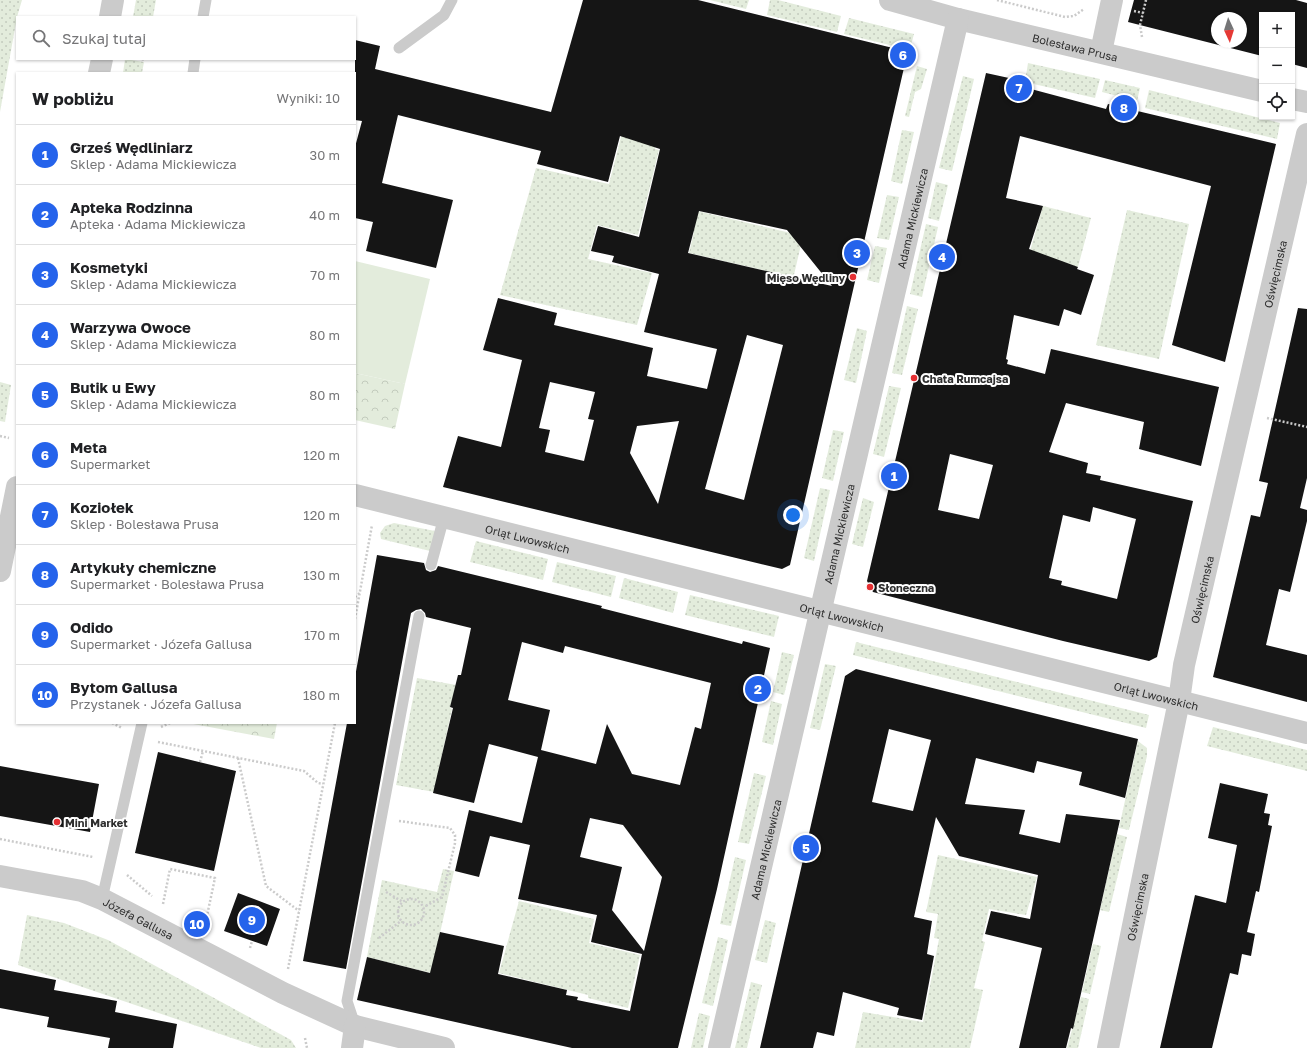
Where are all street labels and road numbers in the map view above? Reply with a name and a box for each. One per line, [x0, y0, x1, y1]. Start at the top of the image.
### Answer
street label: Bolesława Prusa [1031, 30, 1119, 63]
street label: Adama Mickiewicza [894, 167, 930, 270]
street label: Oświęcimska [1260, 239, 1289, 309]
street label: Adama Mickiewicza [821, 482, 856, 585]
street label: Orląt Lwowskich [484, 521, 571, 555]
street label: Oświęcimska [1187, 554, 1216, 625]
street label: Orląt Lwowskich [798, 600, 886, 634]
street label: Orląt Lwowskich [1113, 678, 1200, 712]
street label: Adama Mickiewicza [747, 798, 783, 901]
street label: Oświęcimska [1124, 872, 1150, 942]
street label: Józefa Gallusa [101, 894, 176, 941]

